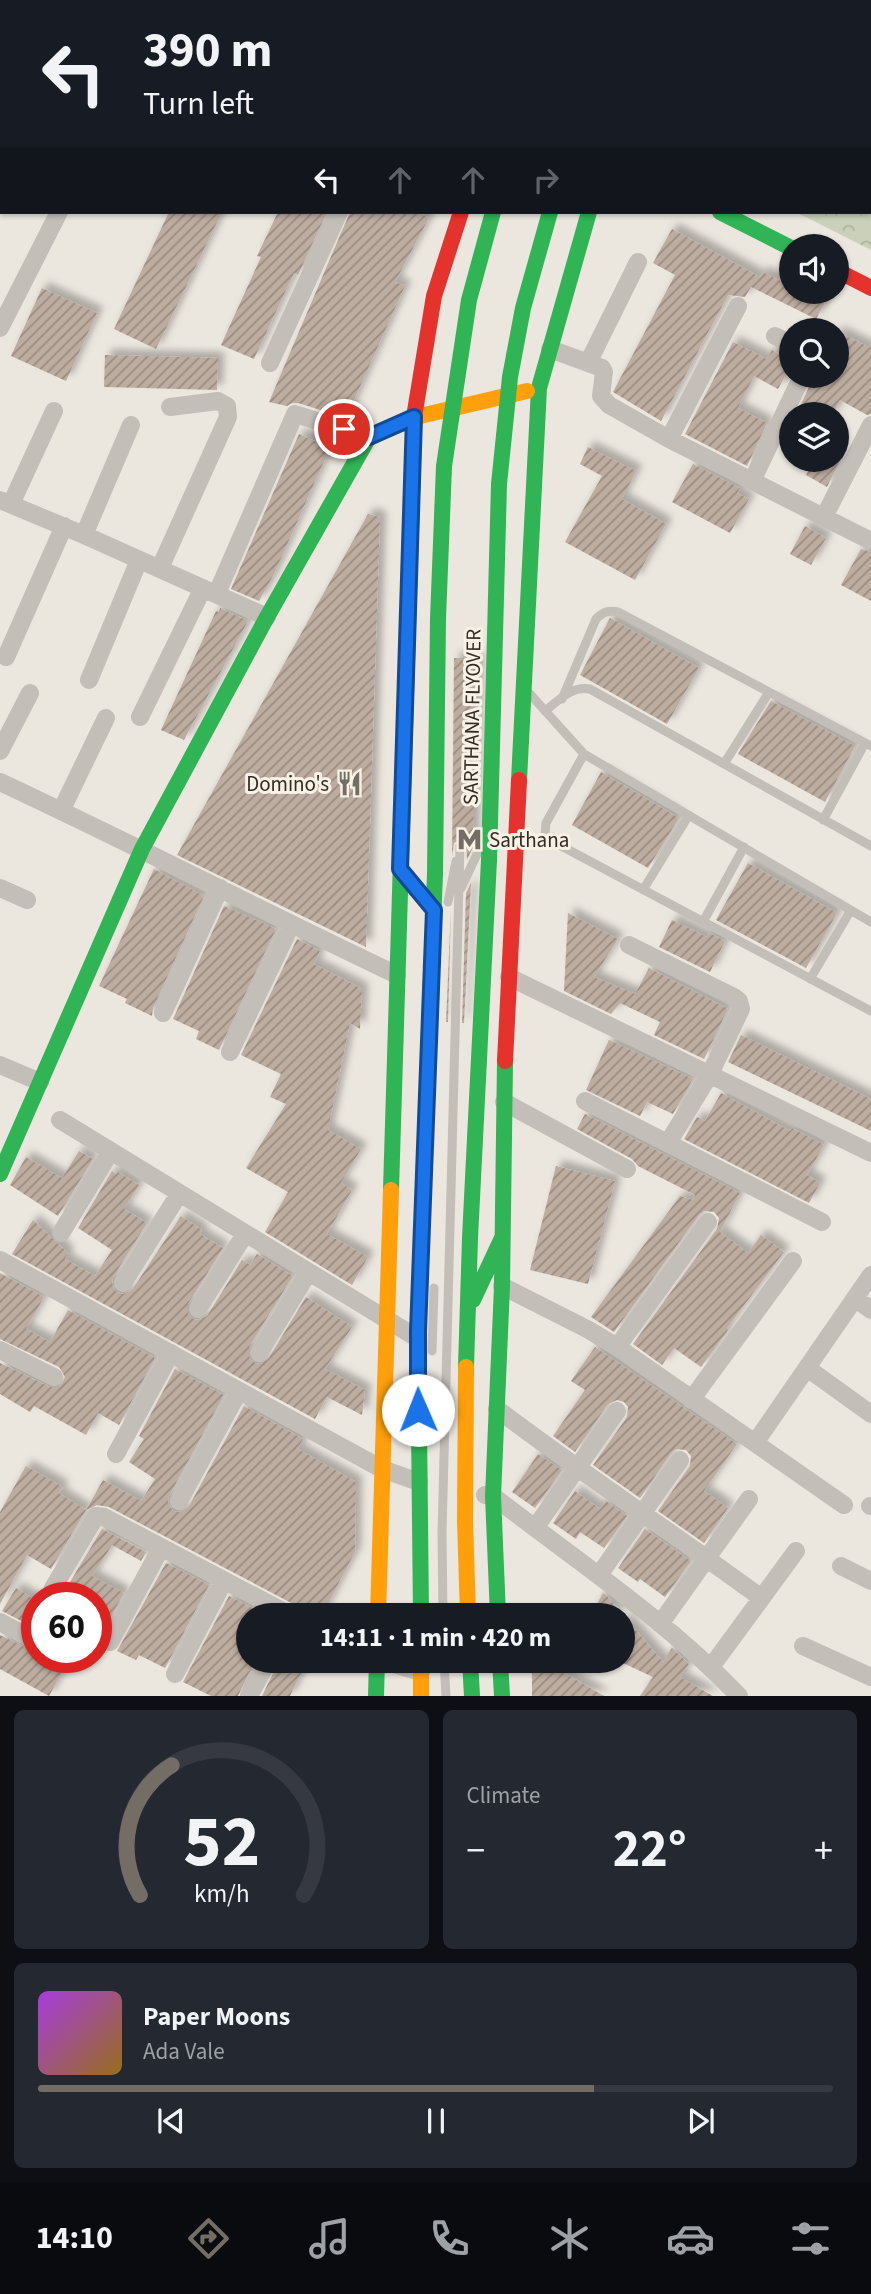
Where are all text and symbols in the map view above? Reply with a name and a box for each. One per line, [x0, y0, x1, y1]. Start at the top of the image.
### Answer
text: 390 m [143, 16, 272, 86]
icon: left [28, 28, 119, 119]
text: Turn left [143, 81, 254, 127]
icon: left [308, 161, 346, 199]
icon: ahead [381, 161, 419, 199]
icon: ahead [454, 161, 492, 199]
icon: right [527, 161, 565, 199]
map controls [779, 234, 849, 472]
button: sound [779, 234, 849, 304]
button: search [779, 318, 849, 388]
pin [314, 399, 374, 459]
button: layers [779, 402, 849, 472]
icon: arrive [325, 410, 363, 448]
street label: SARTHANA FLYOVER [455, 629, 489, 805]
place label: Domino's [246, 769, 329, 799]
restaurant icon: Domino's [335, 770, 363, 798]
place label: Sarthana [489, 825, 569, 855]
metro station icon: Sarthana [455, 826, 483, 854]
position arrow [381, 1373, 455, 1447]
speed limit sign: 60 [21, 1582, 112, 1673]
text: 14:11 · 1 min · 420 m [320, 1619, 551, 1656]
text: Climate [467, 1779, 540, 1812]
text: 52 [183, 1791, 260, 1895]
text: 22° [613, 1813, 687, 1887]
text: − [467, 1824, 485, 1878]
text: + [814, 1824, 833, 1878]
text: km/h [194, 1876, 249, 1912]
text: Paper Moons [143, 1998, 290, 2035]
text: Ada Vale [143, 2035, 225, 2068]
icon: previous [152, 2102, 190, 2140]
icon: pause [417, 2102, 455, 2140]
icon: next [682, 2102, 720, 2140]
icon: directions [184, 2214, 233, 2263]
icon: music [305, 2214, 354, 2263]
icon: phone [425, 2214, 474, 2263]
icon: climate [545, 2214, 594, 2263]
icon: car [666, 2214, 715, 2263]
icon: filters [786, 2214, 835, 2263]
text: 14:10 [36, 2215, 113, 2261]

